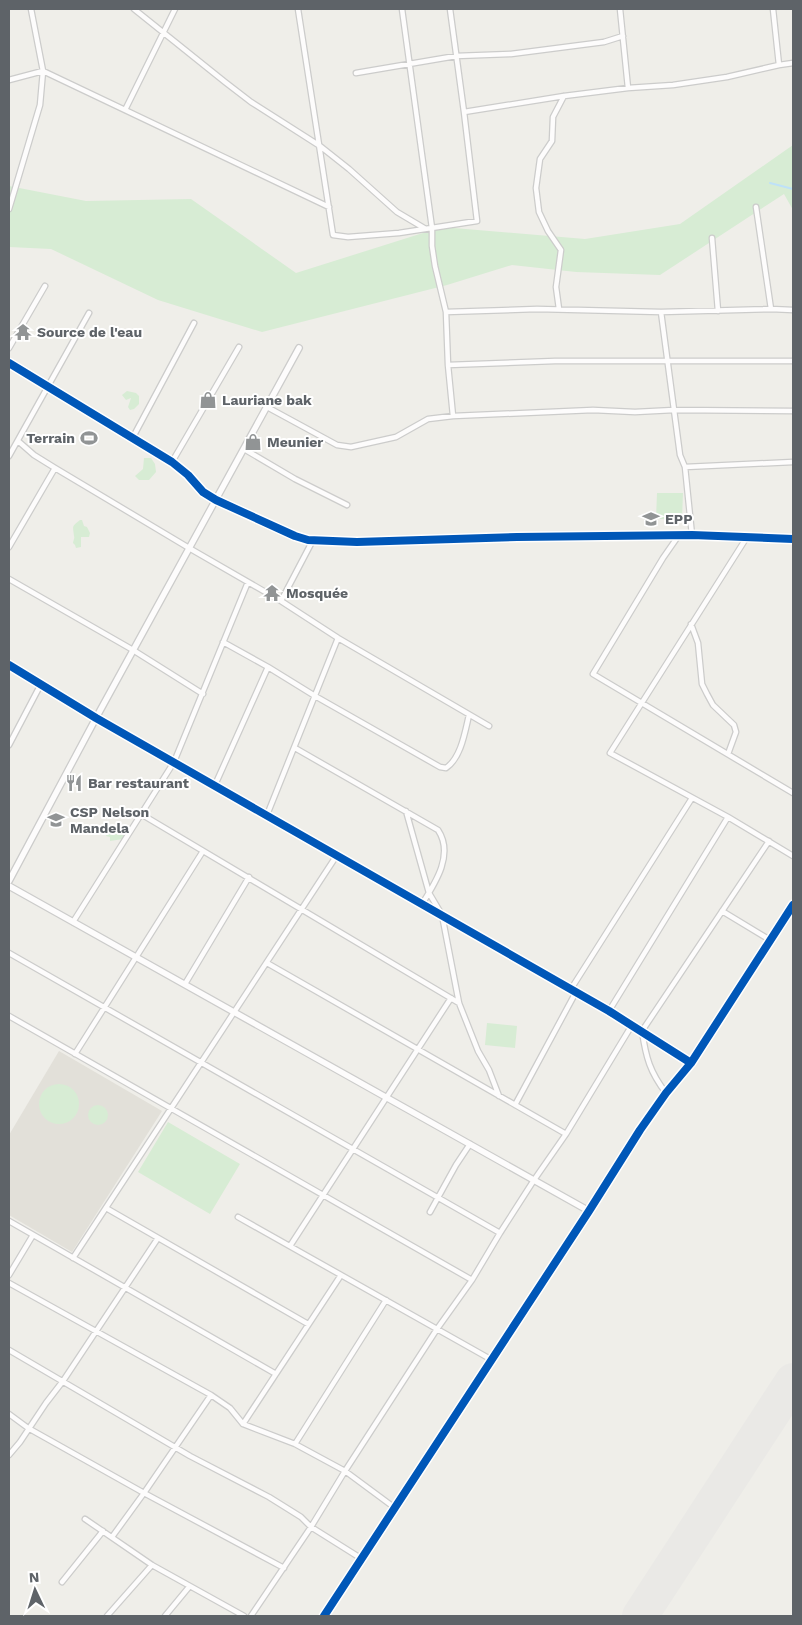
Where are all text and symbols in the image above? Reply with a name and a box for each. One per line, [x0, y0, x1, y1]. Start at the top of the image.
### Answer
temple icon: Source de l'eau [13, 322, 33, 342]
place label: Source de l'eau [37, 324, 142, 340]
shop icon: Lauriane bak [198, 390, 218, 410]
place label: Lauriane bak [222, 392, 312, 408]
sports icon: Terrain [79, 428, 99, 448]
place label: Terrain [26, 430, 75, 446]
shop icon: Meunier [243, 432, 263, 452]
place label: Meunier [267, 434, 323, 450]
school or university icon: EPP [641, 509, 661, 529]
place label: EPP [665, 511, 693, 527]
temple icon: Mosquée [262, 583, 282, 603]
place label: Mosquée [286, 585, 348, 601]
restaurant icon: Bar restaurant [64, 773, 84, 793]
place label: Bar restaurant [88, 775, 189, 791]
place label: CSP Nelson Mandela [70, 804, 149, 836]
school or university icon: CSP Nelson Mandela [46, 810, 66, 830]
north arrow [10, 1565, 60, 1615]
text: N [28, 1569, 40, 1585]

